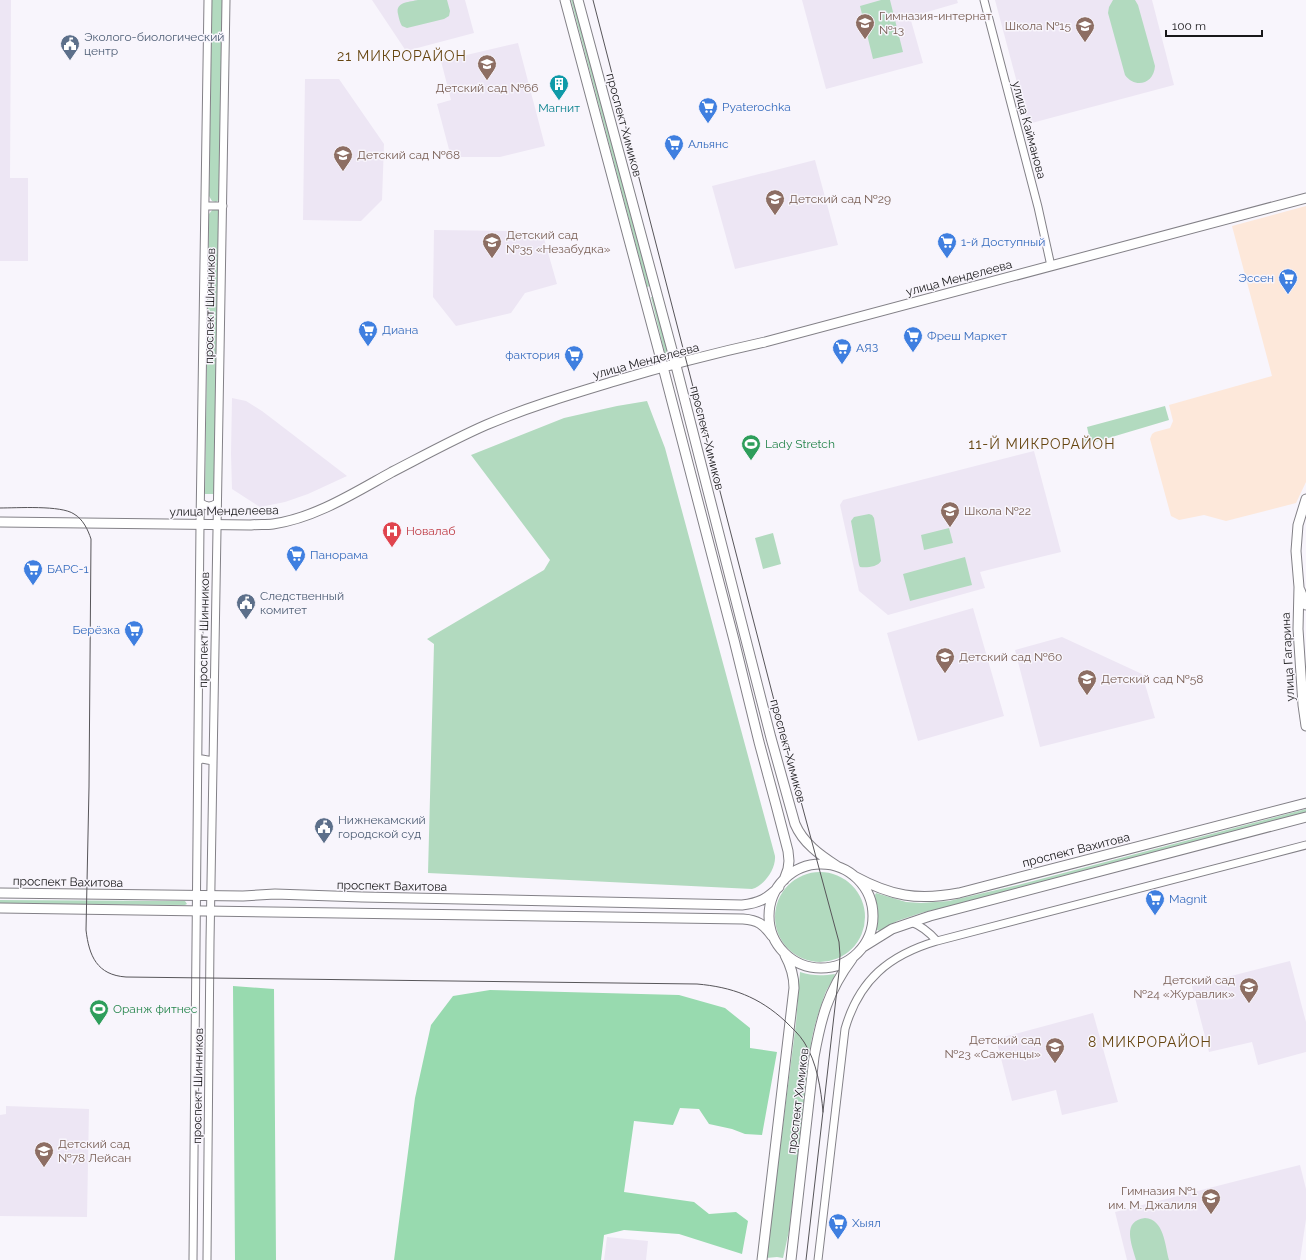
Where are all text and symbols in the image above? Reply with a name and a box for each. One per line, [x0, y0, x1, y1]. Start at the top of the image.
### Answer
place label: Гимназия-интернат №13 [879, 9, 992, 37]
school or university icon: Гимназия-интернат №13 [854, 12, 876, 40]
scale bar [1166, 12, 1262, 38]
school or university icon: Школа №15 [1074, 15, 1096, 43]
place label: Школа №15 [1005, 19, 1071, 33]
text: 100 m [1172, 19, 1206, 33]
place label: Эколого-биологический центр [84, 30, 224, 58]
public building icon: Эколого-биологический центр [59, 33, 81, 61]
district label: 21 МИКРОРАЙОН [337, 47, 467, 64]
school or university icon: Детский сад №66 [476, 53, 498, 81]
street label: проспект Химиков [603, 72, 645, 178]
building icon: Магнит [548, 73, 570, 101]
street label: улица Кайманова [1009, 80, 1049, 180]
place label: Детский сад №66 [435, 81, 539, 95]
supermarket icon: Pyaterochka [697, 96, 719, 124]
place label: Pyaterochka [722, 100, 791, 114]
place label: Магнит [538, 101, 580, 115]
supermarket icon: Альянс [663, 133, 685, 161]
place label: Альянс [688, 137, 729, 151]
school or university icon: Детский сад №68 [332, 144, 354, 172]
place label: Детский сад №68 [357, 148, 460, 162]
school or university icon: Детский сад №29 [764, 188, 786, 216]
place label: Детский сад №29 [789, 192, 891, 206]
place label: Детский сад №35 «Незабудка» [506, 228, 611, 256]
school or university icon: Детский сад №35 «Незабудка» [481, 231, 503, 259]
supermarket icon: 1-й Доступный [936, 231, 958, 259]
place label: 1-й Доступный [961, 235, 1045, 249]
street label: проспект Шинников [202, 248, 218, 364]
street label: улица Менделеева [904, 257, 1014, 299]
supermarket icon: Эссен [1277, 267, 1299, 295]
place label: Эссен [1238, 271, 1274, 285]
supermarket icon: Диана [357, 319, 379, 347]
place label: Диана [382, 323, 418, 337]
supermarket icon: Фреш Маркет [902, 325, 924, 353]
place label: Фреш Маркет [927, 329, 1007, 343]
supermarket icon: АЯЗ [831, 337, 853, 365]
street label: улица Менделеева [591, 340, 701, 382]
place label: АЯЗ [856, 341, 879, 355]
supermarket icon: фактория [563, 344, 585, 372]
place label: фактория [505, 348, 560, 362]
street label: проспект Химиков [687, 385, 727, 491]
sports icon: Lady Stretch [740, 433, 762, 461]
district label: 11-Й МИКРОРАЙОН [969, 435, 1115, 452]
place label: Lady Stretch [765, 437, 835, 451]
school or university icon: Школа №22 [939, 500, 961, 528]
street label: улица Менделеева [169, 503, 279, 519]
place label: Школа №22 [964, 504, 1031, 518]
hospital icon: Новалаб [381, 520, 403, 548]
place label: Новалаб [406, 524, 456, 538]
supermarket icon: Панорама [285, 544, 307, 572]
place label: Панорама [310, 548, 368, 562]
supermarket icon: БАРС-1 [22, 558, 44, 586]
place label: БАРС-1 [47, 562, 89, 576]
street label: проспект Шинников [196, 572, 212, 688]
place label: Следственный комитет [260, 589, 344, 617]
public building icon: Следственный комитет [235, 592, 257, 620]
street label: улица Гагарина [1279, 612, 1297, 702]
supermarket icon: Берёзка [123, 619, 145, 647]
place label: Берёзка [72, 623, 120, 637]
school or university icon: Детский сад №60 [934, 646, 956, 674]
place label: Детский сад №60 [959, 650, 1062, 664]
school or university icon: Детский сад №58 [1076, 668, 1098, 696]
place label: Детский сад №58 [1101, 672, 1203, 686]
street label: проспект Химиков [767, 698, 809, 804]
place label: Нижнекамский городской суд [338, 813, 426, 841]
public building icon: Нижнекамский городской суд [313, 816, 335, 844]
street label: проспект Вахитова [1021, 830, 1131, 870]
street label: проспект Вахитова [13, 874, 123, 890]
street label: проспект Вахитова [337, 878, 447, 894]
supermarket icon: Magnit [1144, 888, 1166, 916]
place label: Magnit [1169, 892, 1207, 906]
place label: Детский сад №24 «Журавлик» [1133, 973, 1235, 1001]
school or university icon: Детский сад №24 «Журавлик» [1238, 976, 1260, 1004]
sports icon: Оранж фитнес [88, 998, 110, 1026]
place label: Оранж фитнес [113, 1002, 198, 1016]
street label: проспект Шинников [190, 1028, 206, 1144]
place label: Детский сад №23 «Саженцы» [944, 1033, 1041, 1061]
district label: 8 МИКРОРАЙОН [1088, 1033, 1212, 1050]
school or university icon: Детский сад №23 «Саженцы» [1044, 1036, 1066, 1064]
street label: проспект Химиков [785, 1047, 811, 1155]
place label: Детский сад №78 Лейсан [58, 1137, 131, 1165]
school or university icon: Детский сад №78 Лейсан [33, 1140, 55, 1168]
place label: Гимназия №1 им. М. Джалиля [1108, 1184, 1197, 1212]
school or university icon: Гимназия №1 им. М. Джалиля [1200, 1187, 1222, 1215]
supermarket icon: Хыял [827, 1212, 849, 1240]
place label: Хыял [852, 1216, 881, 1230]

